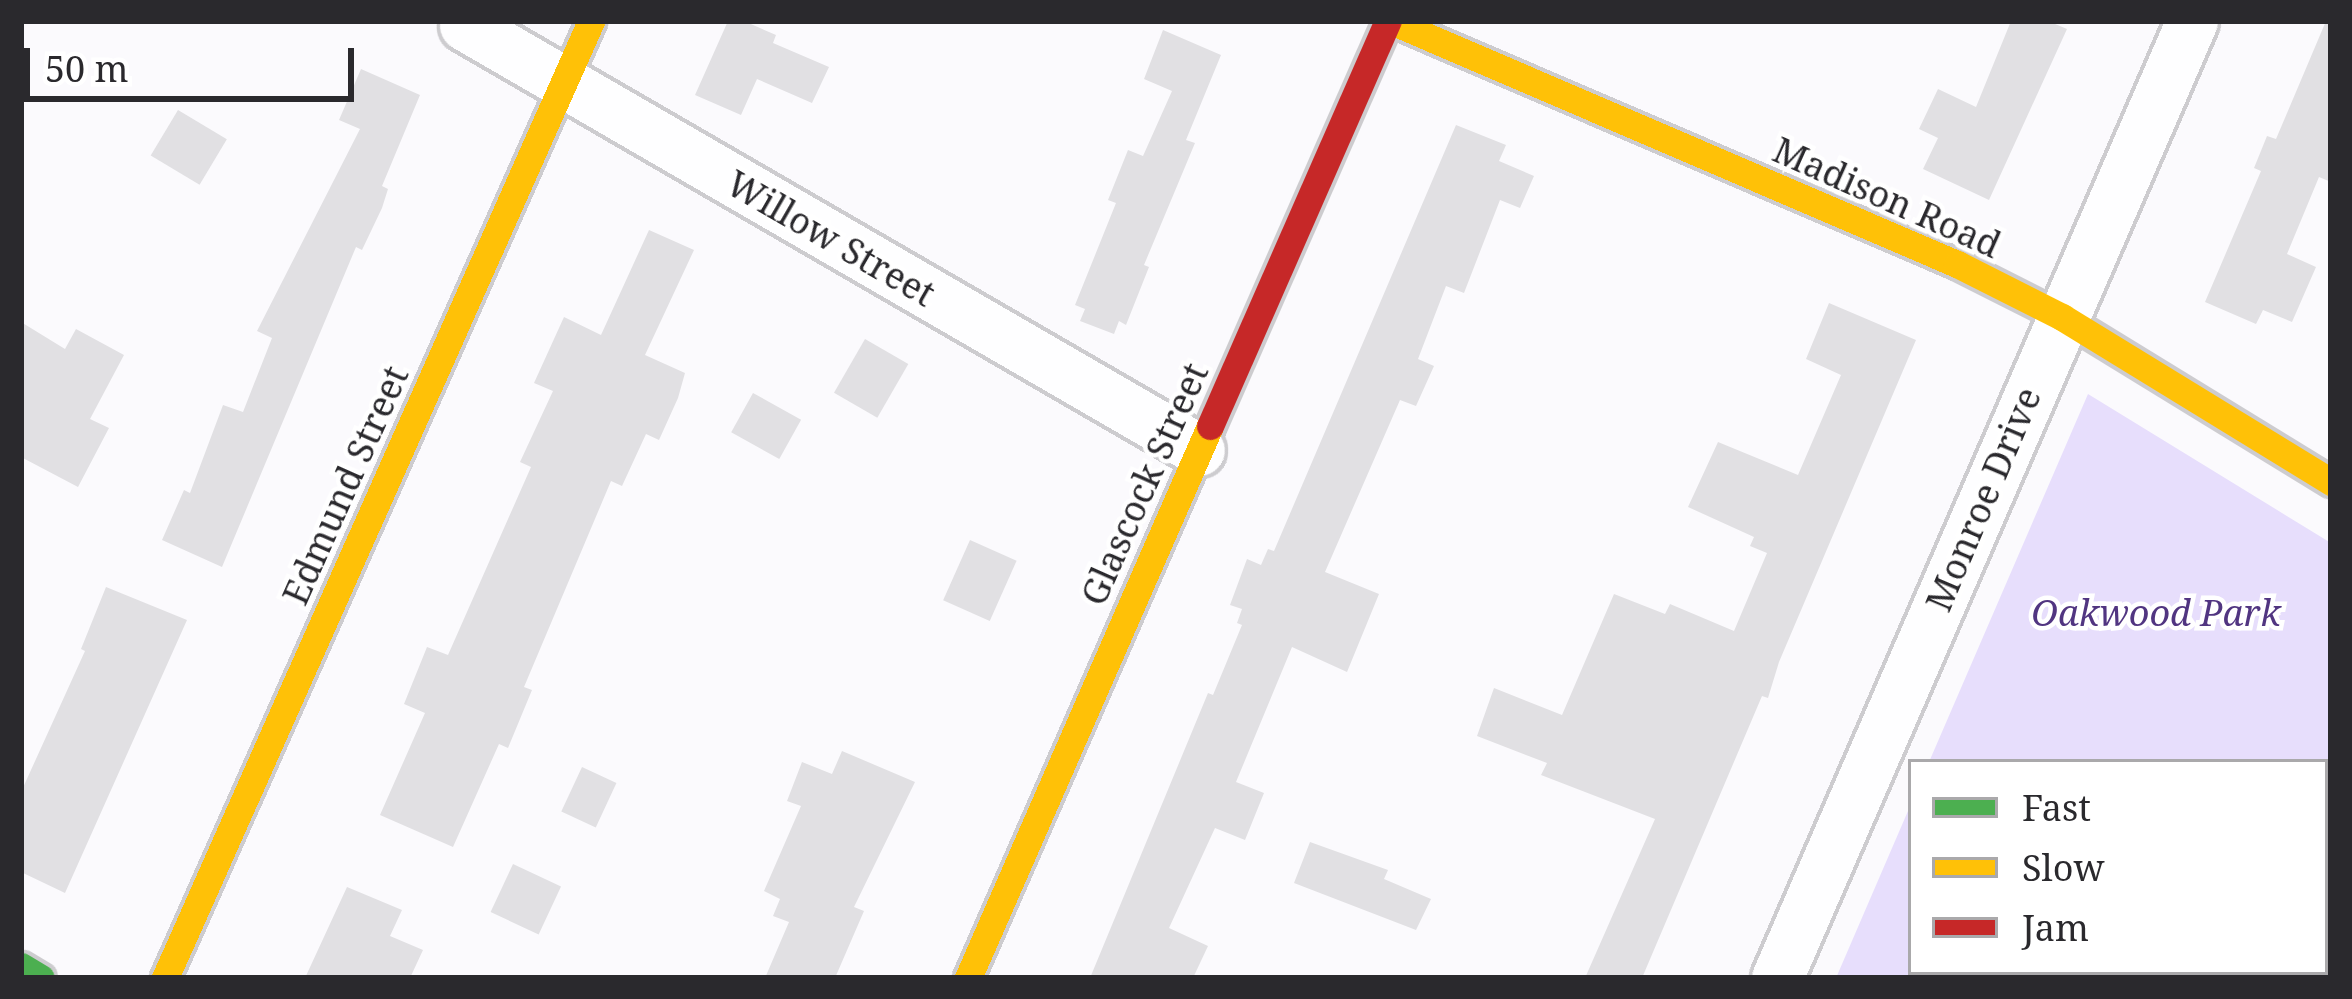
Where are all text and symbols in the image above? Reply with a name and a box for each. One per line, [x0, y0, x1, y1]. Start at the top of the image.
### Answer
scale bar [30, 24, 360, 98]
text: 50 m [45, 44, 129, 93]
street label: Madison Road [1767, 128, 2007, 266]
street label: Willow Street [719, 161, 943, 315]
street label: Glascock Street [1071, 356, 1217, 612]
street label: Edmund Street [273, 359, 417, 611]
street label: Monroe Drive [1916, 381, 2050, 617]
park label: Oakwood Park [2031, 591, 2281, 635]
legend [1908, 759, 2328, 975]
text: Fast [2022, 783, 2091, 832]
text: Slow [2022, 843, 2105, 892]
text: Jam [2022, 903, 2089, 952]

